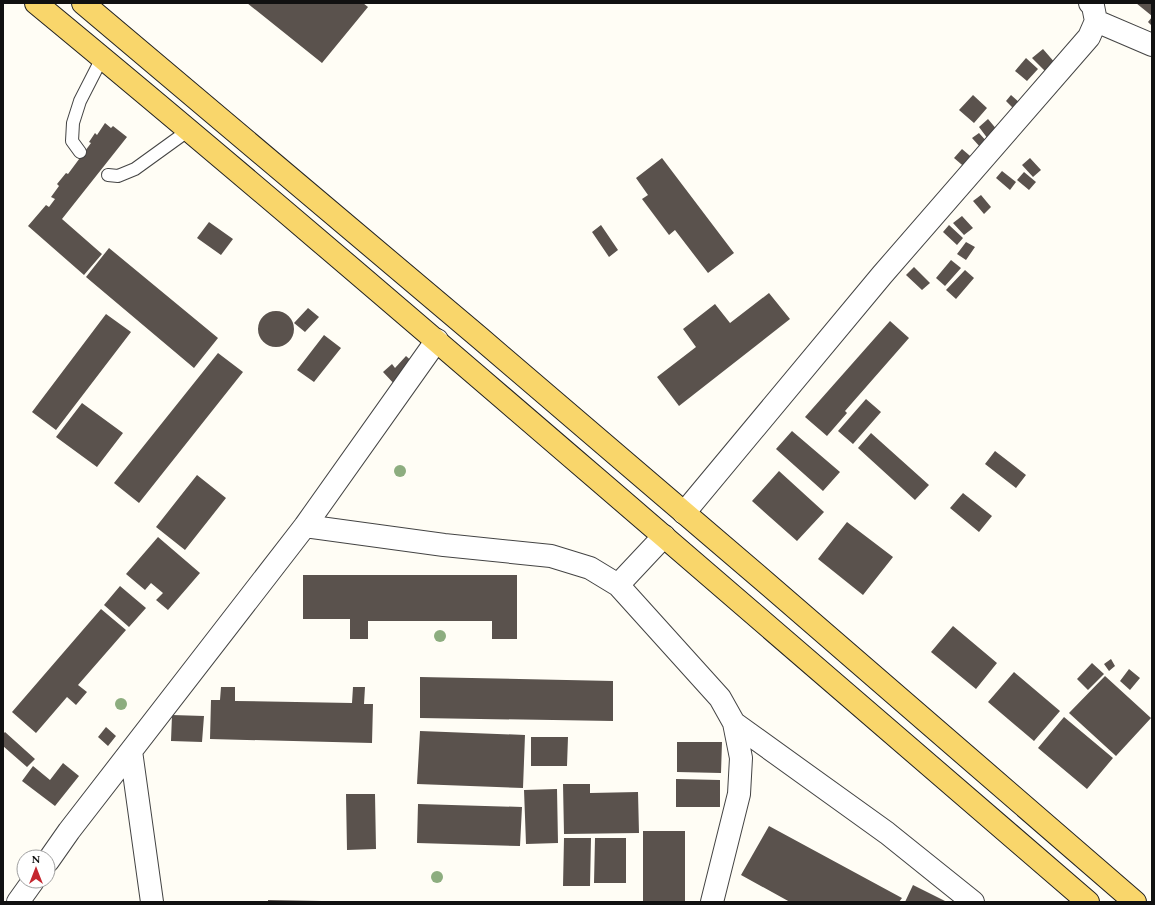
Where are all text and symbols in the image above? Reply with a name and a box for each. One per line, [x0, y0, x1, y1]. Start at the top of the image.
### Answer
north arrow [16, 849, 56, 889]
text: N [32, 851, 41, 868]

